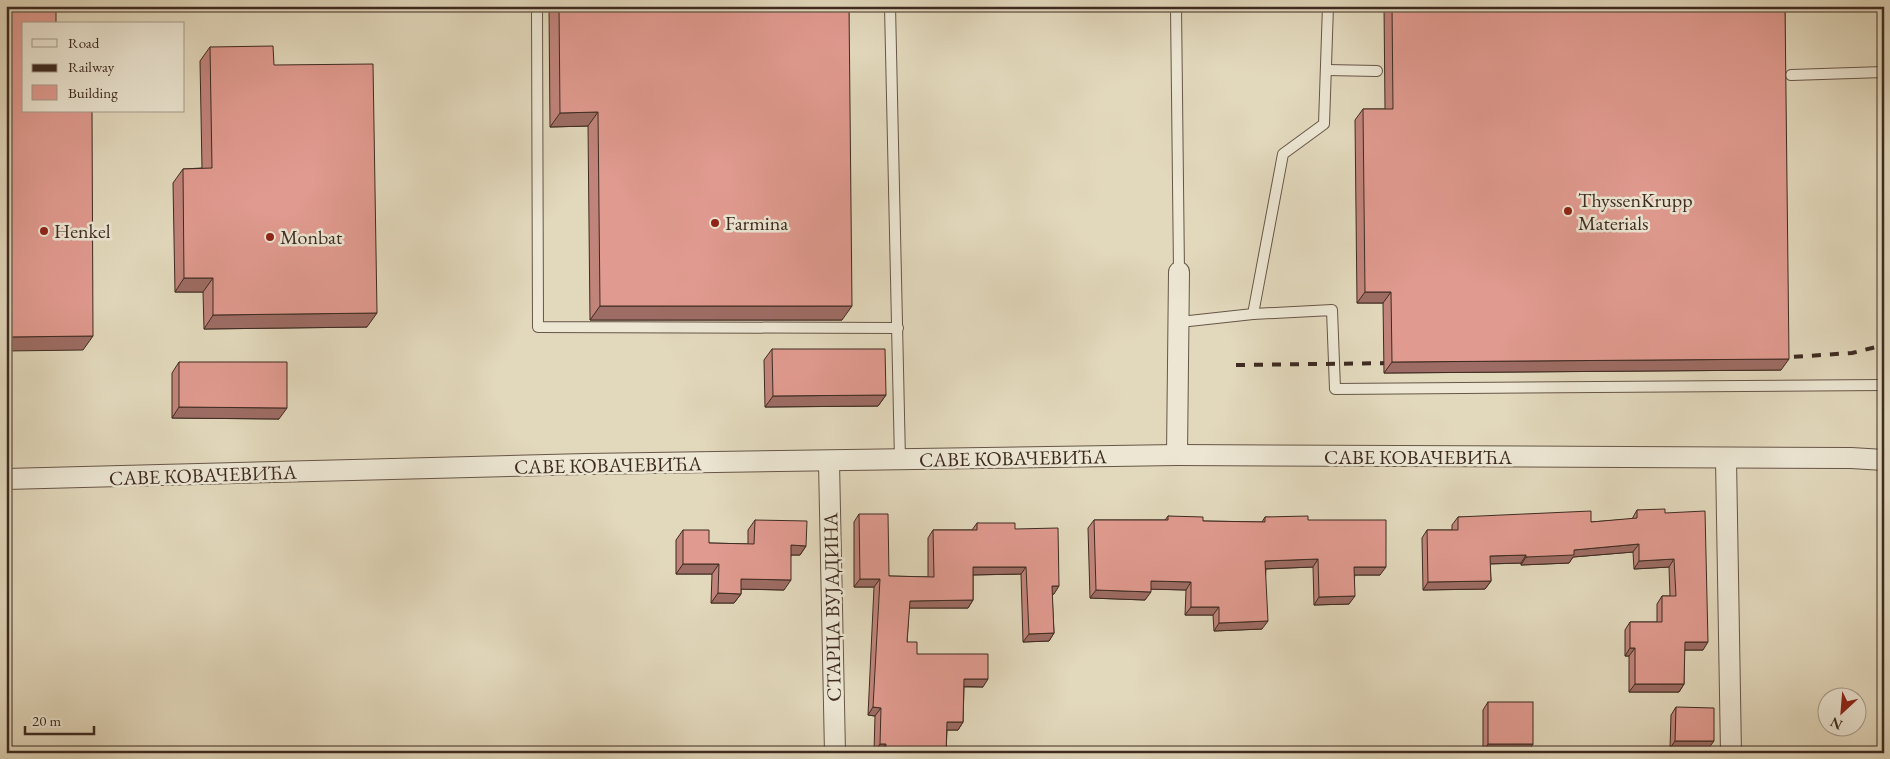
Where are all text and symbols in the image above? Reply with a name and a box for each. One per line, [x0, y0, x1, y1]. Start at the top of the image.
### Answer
legend [22, 22, 185, 112]
text: Road [68, 33, 100, 52]
text: Railway [68, 57, 115, 76]
text: Building [68, 83, 118, 102]
place label: ThyssenKrupp Materials [1578, 187, 1693, 236]
marker: ThyssenKrupp Materials [1562, 205, 1574, 217]
place label: Farmina [725, 210, 788, 236]
marker: Farmina [709, 217, 721, 229]
place label: Henkel [54, 218, 111, 244]
place label: Monbat [280, 224, 343, 250]
marker: Henkel [38, 225, 50, 237]
marker: Monbat [264, 231, 276, 243]
street label: САВЕ КОВАЧЕВИЋА [919, 443, 1107, 473]
street label: САВЕ КОВАЧЕВИЋА [1324, 444, 1512, 470]
street label: САВЕ КОВАЧЕВИЋА [514, 450, 702, 480]
street label: САВЕ КОВАЧЕВИЋА [109, 459, 298, 491]
street label: СТАРЦА ВУЈАДИНА [817, 512, 847, 702]
north arrow [1818, 686, 1868, 736]
scale bar [25, 704, 94, 736]
text: 20 m [32, 711, 61, 730]
text: N [1827, 713, 1845, 734]

